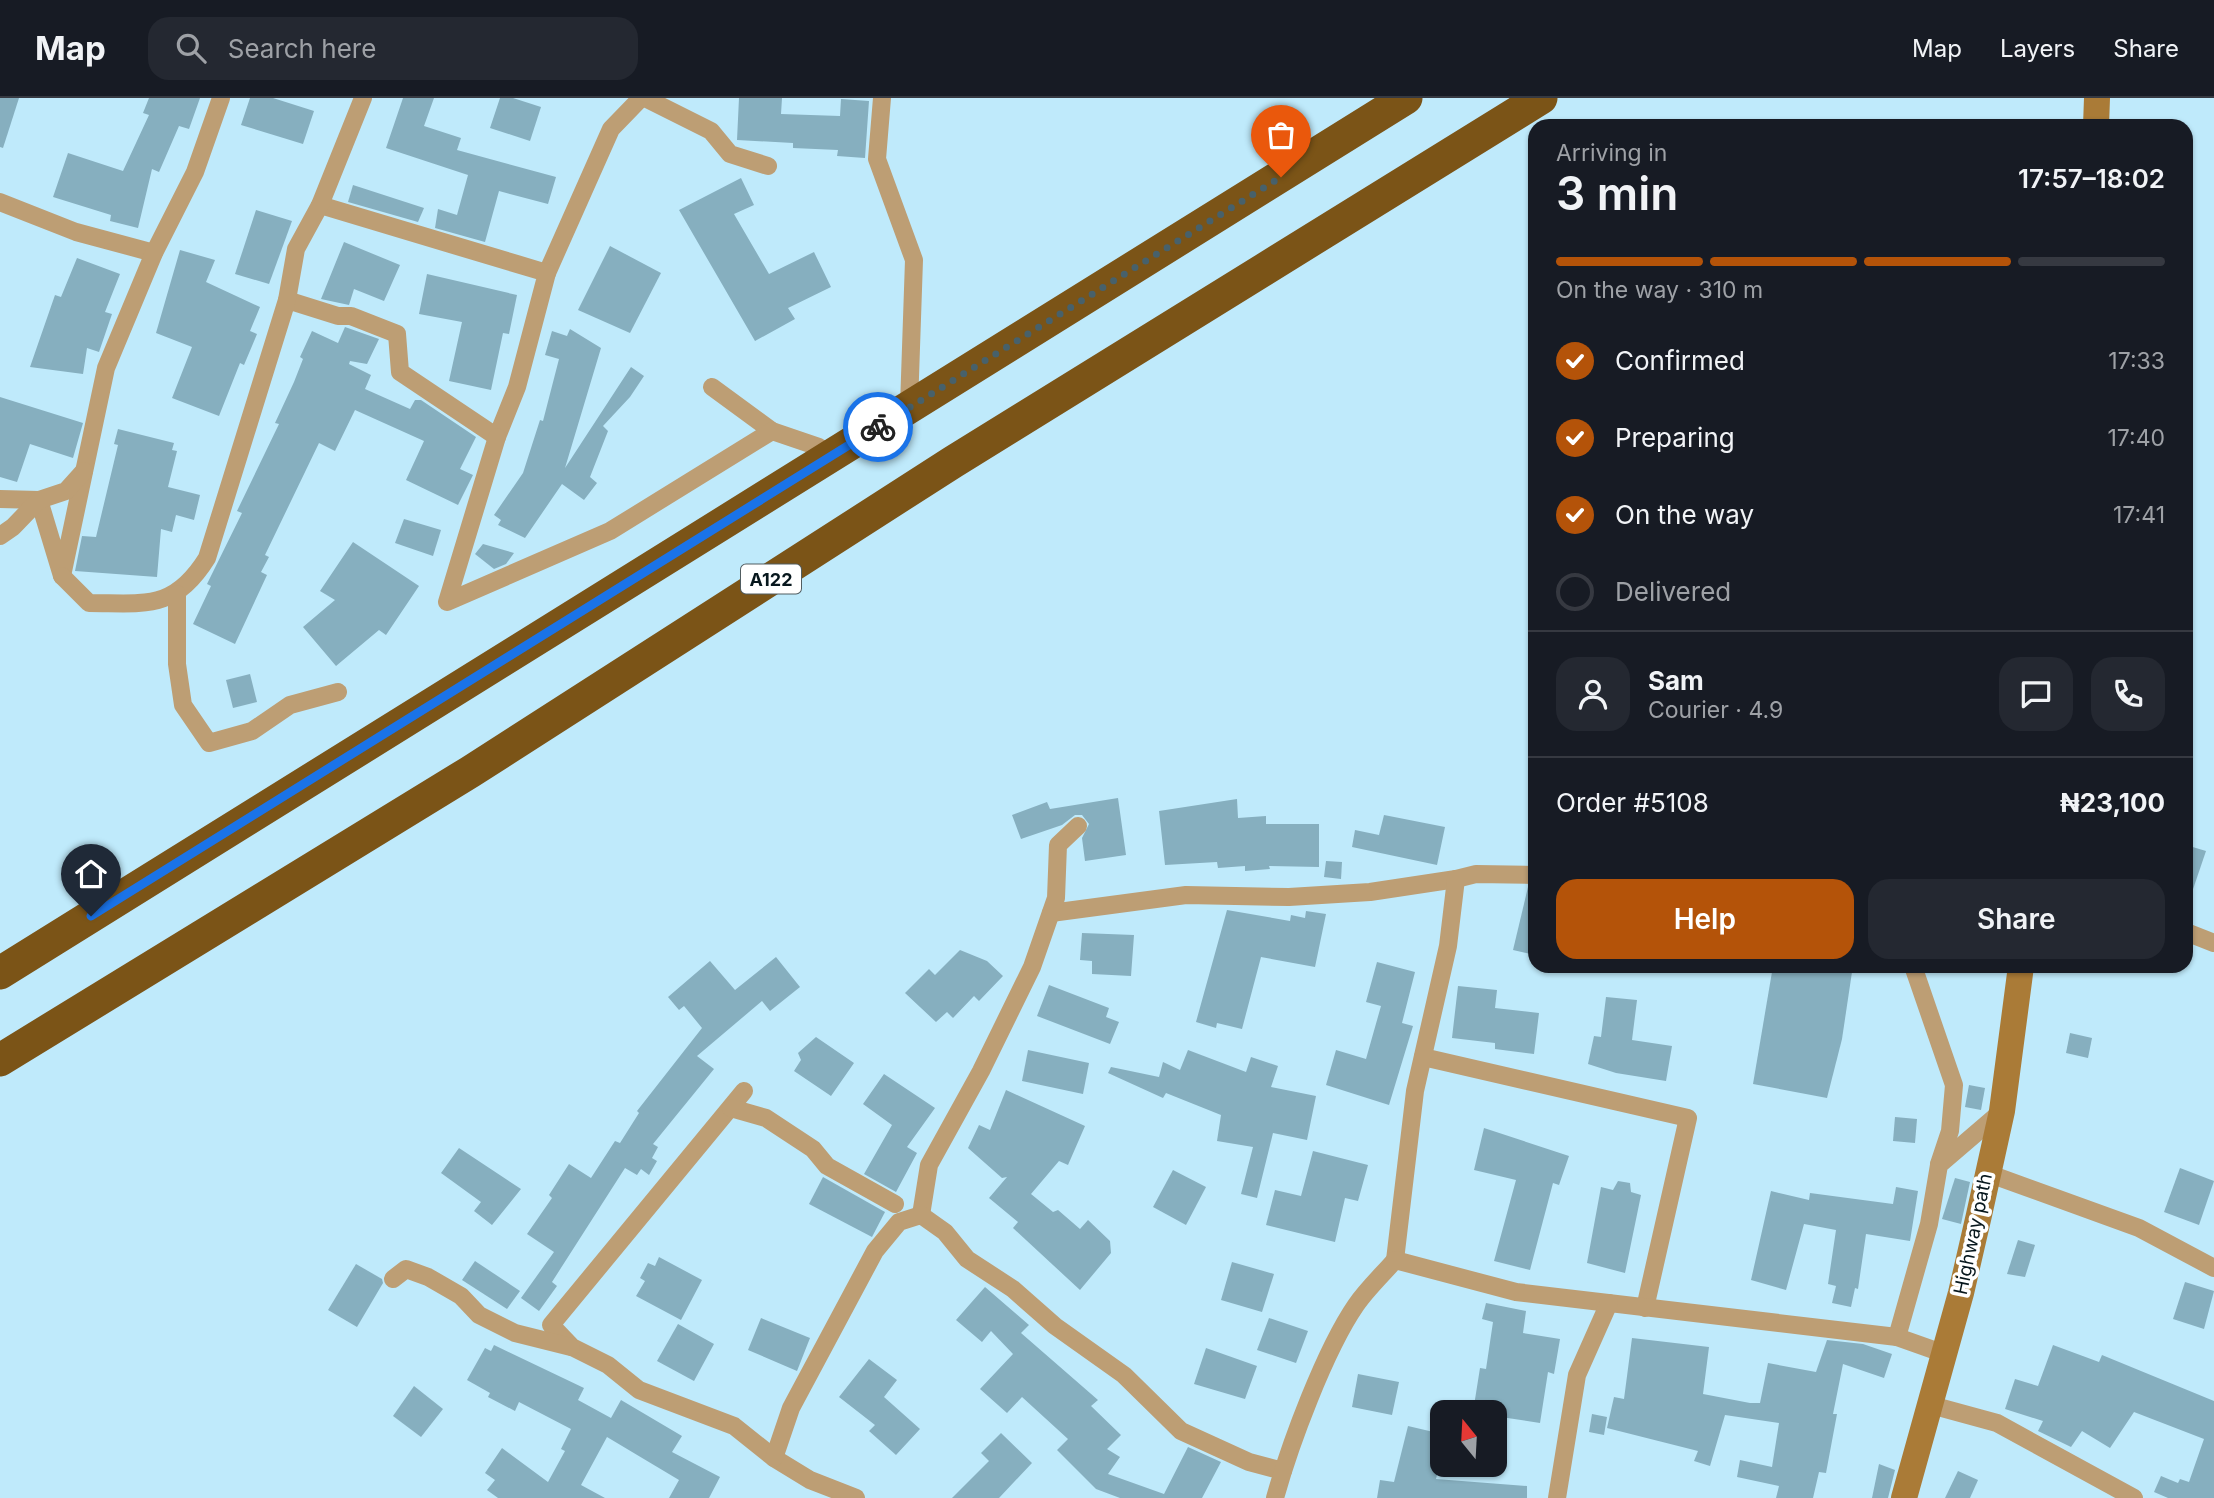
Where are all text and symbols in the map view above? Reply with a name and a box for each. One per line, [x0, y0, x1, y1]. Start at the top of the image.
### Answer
search box [148, 17, 638, 80]
text: Map [35, 28, 106, 68]
icon: search [172, 29, 210, 67]
text: Search here [228, 33, 376, 64]
text: Map [1912, 34, 1962, 63]
text: Layers [2000, 34, 2075, 63]
text: Share [2113, 34, 2179, 63]
pin [1251, 105, 1311, 177]
icon: bag [1262, 116, 1300, 154]
text: Arriving in [1556, 139, 1667, 167]
text: 17:57–18:02 [2018, 163, 2165, 194]
text: 3 min [1556, 165, 1678, 221]
text: On the way · 310 m [1556, 276, 1763, 304]
icon: check [1556, 342, 1594, 380]
text: Confirmed [1615, 345, 1745, 376]
text: 17:33 [2108, 347, 2165, 375]
courier [843, 392, 913, 462]
icon: bike [859, 408, 897, 446]
icon: check [1556, 419, 1594, 457]
text: Preparing [1615, 422, 1735, 453]
text: 17:40 [2107, 424, 2165, 452]
icon: check [1556, 496, 1594, 534]
text: On the way [1615, 499, 1754, 530]
text: 17:41 [2113, 501, 2165, 529]
road number: A122 [741, 564, 801, 593]
text: Delivered [1615, 576, 1731, 607]
button: person [1556, 657, 1630, 731]
button: chat [1999, 657, 2073, 731]
button: phone [2091, 657, 2165, 731]
text: Sam [1648, 665, 1704, 696]
text: Courier · 4.9 [1648, 696, 1783, 724]
text: Order #5108 [1556, 787, 1709, 818]
text: ₦23,100 [2060, 787, 2165, 818]
pin [61, 844, 121, 916]
icon: home [72, 855, 110, 893]
button: Help [1556, 879, 1854, 959]
button: Share [1868, 879, 2165, 959]
street label: Highway path [1949, 1171, 1997, 1297]
north arrow [1430, 1400, 1507, 1477]
map controls [1430, 1400, 1507, 1477]

